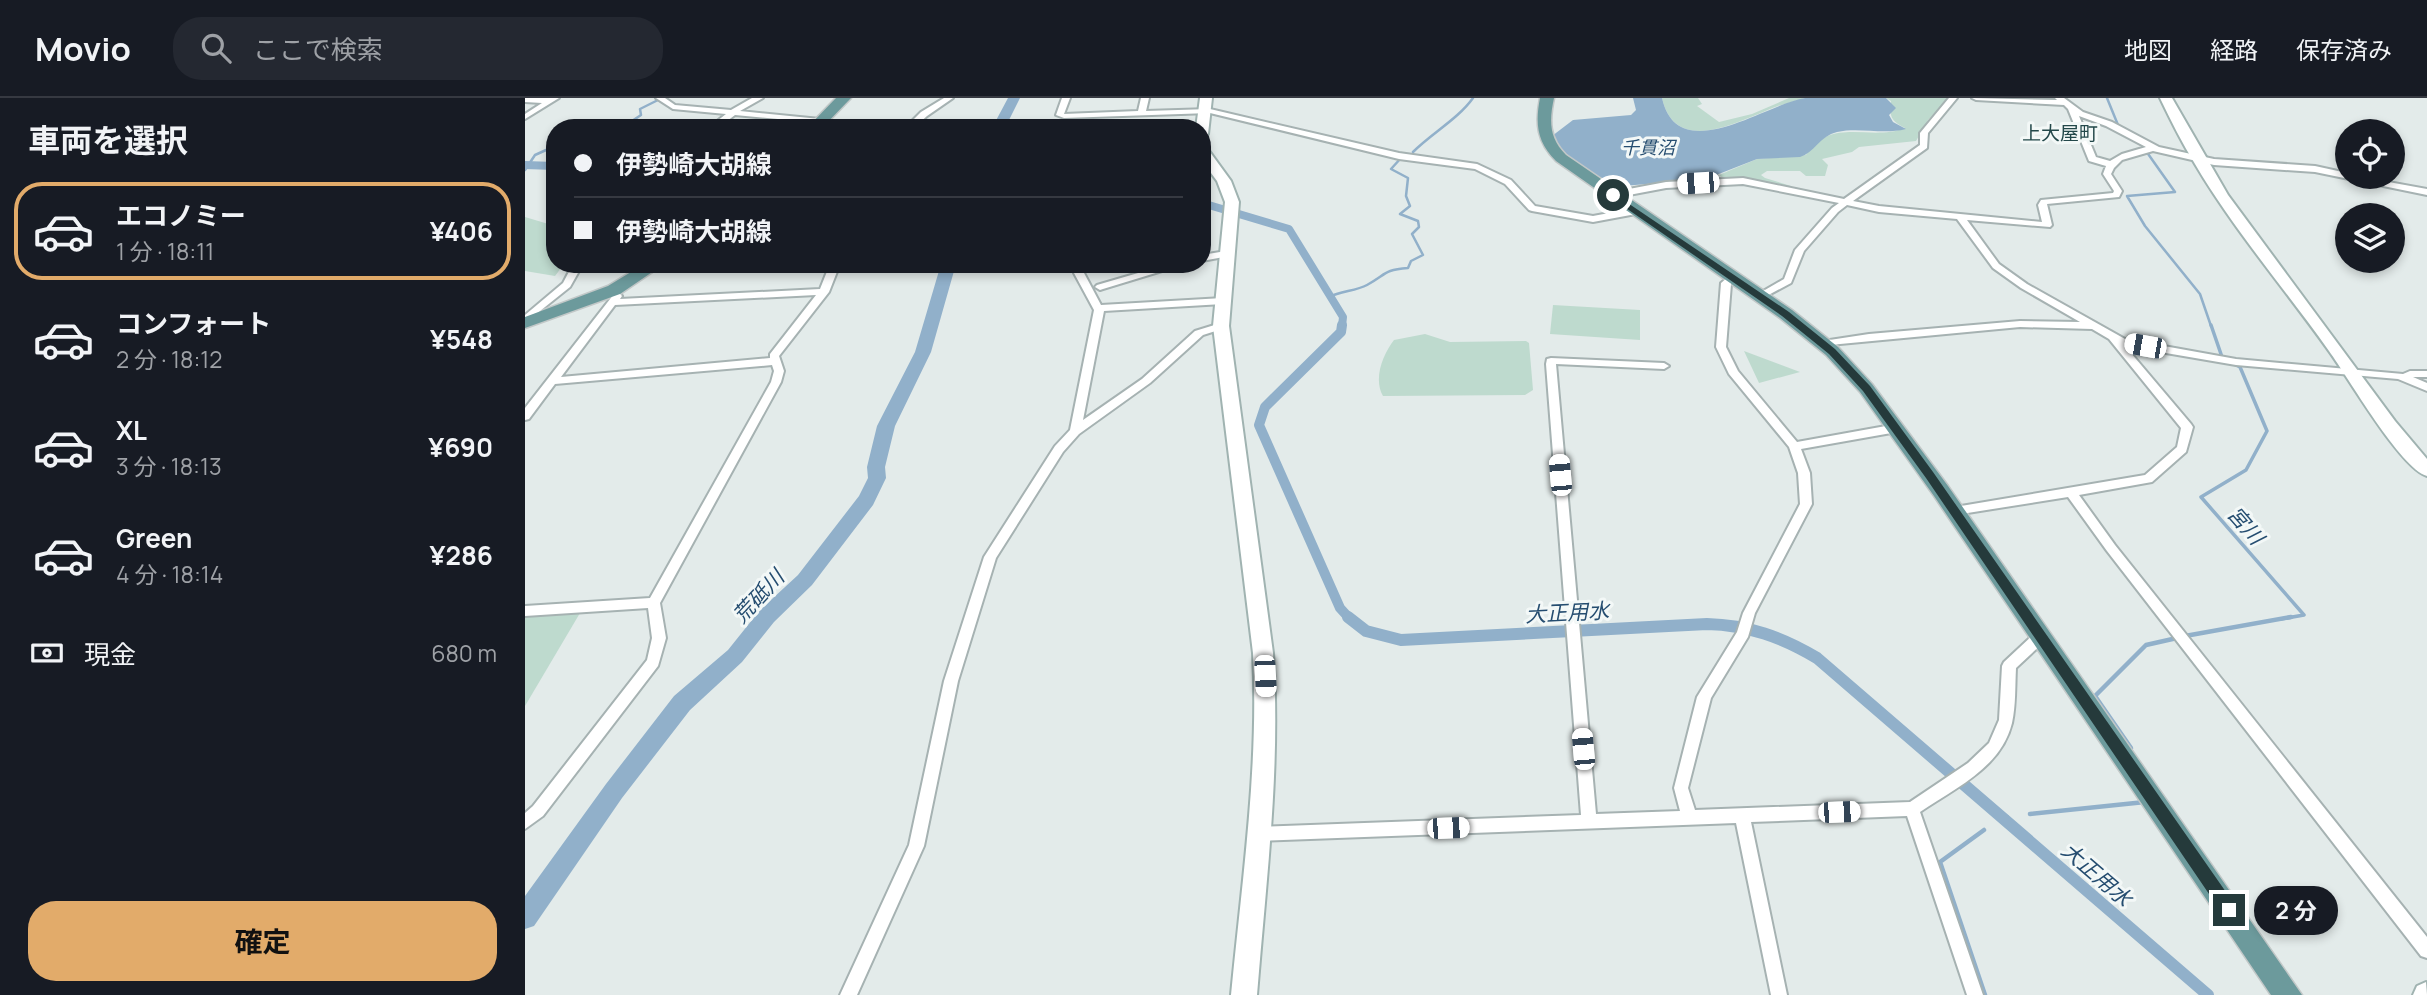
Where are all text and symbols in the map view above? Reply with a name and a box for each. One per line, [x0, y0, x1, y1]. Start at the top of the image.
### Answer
search box [173, 17, 663, 80]
text: Movio [35, 26, 131, 71]
icon: search [197, 29, 235, 67]
text: ここで検索 [253, 31, 383, 67]
text: 地図 [2124, 33, 2172, 66]
text: 経路 [2210, 33, 2258, 66]
text: 保存済み [2296, 33, 2392, 66]
text: 車両を選択 [28, 118, 188, 162]
map controls [2335, 119, 2405, 273]
button: locate [2335, 119, 2405, 189]
district label: 上大屋町 [2022, 120, 2098, 146]
water label: 千貫沼 [1621, 135, 1678, 159]
text: 伊勢崎大胡線 [616, 146, 772, 182]
car [1677, 171, 1720, 195]
route start [1597, 179, 1629, 211]
text: エコノミー [116, 197, 246, 233]
icon: car [32, 200, 95, 263]
button: layers [2335, 203, 2405, 273]
text: ¥406 [430, 213, 493, 249]
text: 伊勢崎大胡線 [616, 213, 772, 249]
text: 1 分 · 18:11 [116, 235, 214, 267]
text: コンフォート [116, 305, 271, 341]
icon: car [32, 308, 95, 371]
text: ¥548 [430, 321, 493, 357]
car [2123, 332, 2168, 360]
text: 2 分 · 18:12 [116, 343, 222, 375]
text: XL [116, 412, 147, 448]
icon: car [32, 416, 95, 479]
text: ¥690 [428, 429, 493, 465]
text: 3 分 · 18:13 [116, 450, 222, 482]
car [1548, 453, 1573, 497]
water label: 宮川 [2222, 500, 2272, 552]
text: Green [116, 520, 192, 556]
icon: car [32, 524, 95, 587]
text: ¥286 [430, 537, 493, 573]
text: 4 分 · 18:14 [116, 558, 223, 590]
water label: 荒砥川 [726, 562, 791, 629]
water label: 大正用水 [1524, 596, 1612, 628]
icon: cash [28, 634, 66, 672]
text: 現金 [84, 636, 136, 672]
text: 680 m [431, 637, 497, 669]
car [1254, 654, 1277, 698]
car [1571, 727, 1596, 771]
car [1818, 801, 1861, 823]
car [1427, 817, 1470, 839]
water label: 大正用水 [2056, 836, 2139, 913]
callout: 2 分 [2253, 886, 2337, 934]
route end [2213, 894, 2245, 926]
text: 2 分 [2275, 894, 2317, 926]
button: 確定 [28, 901, 497, 981]

